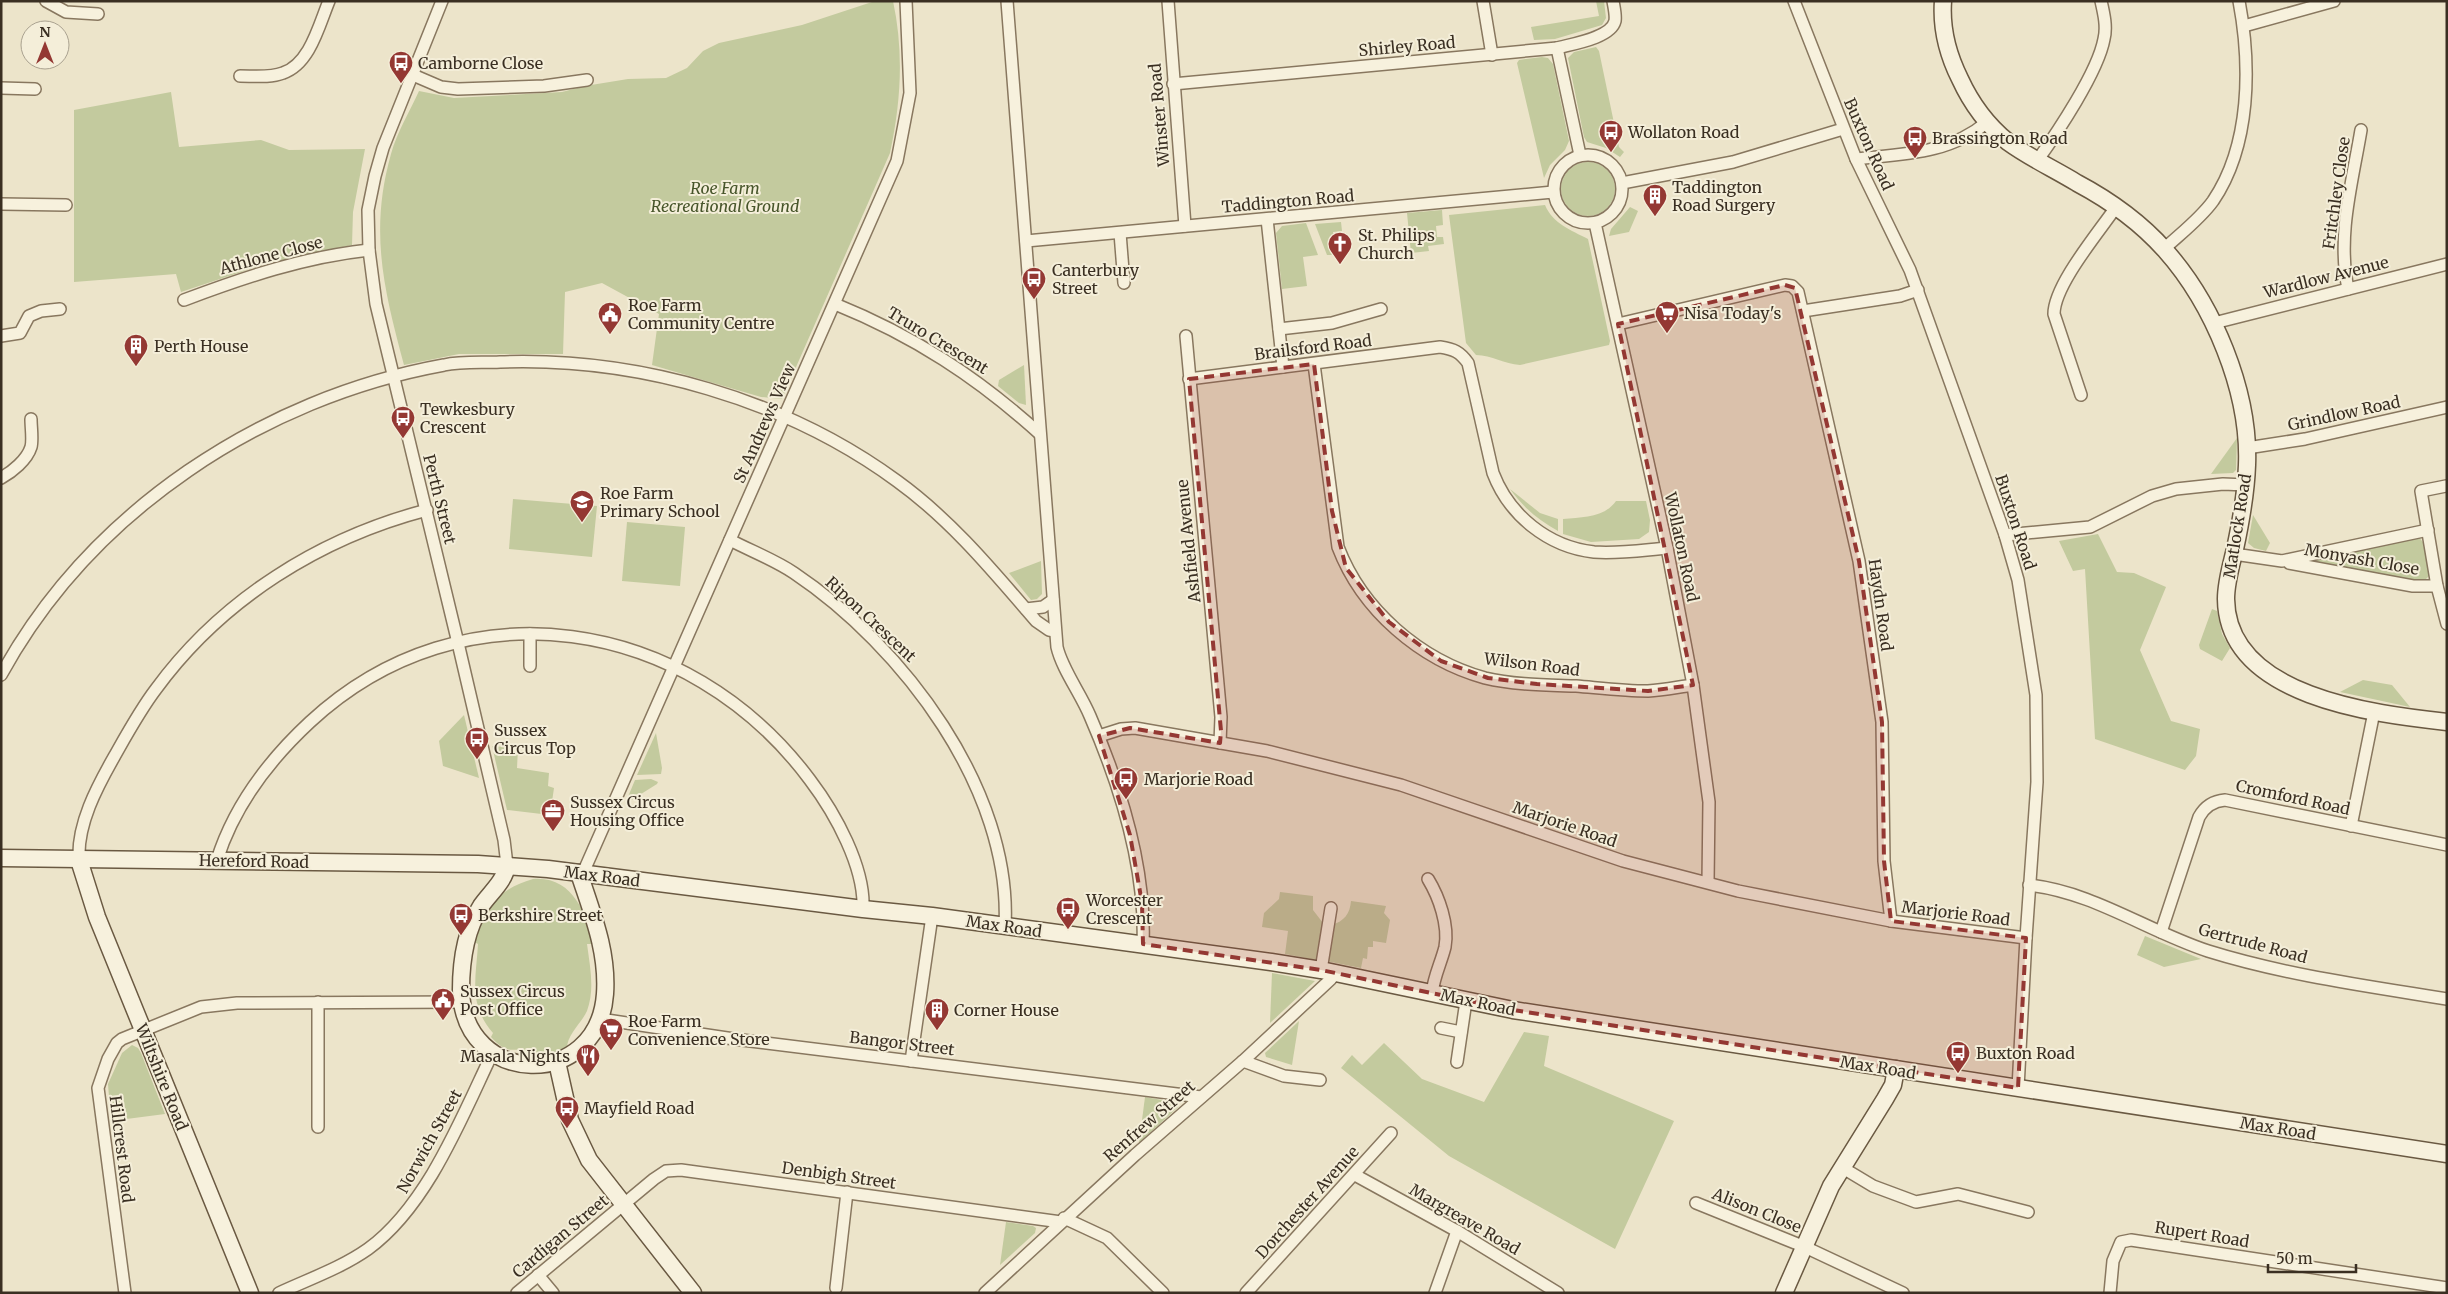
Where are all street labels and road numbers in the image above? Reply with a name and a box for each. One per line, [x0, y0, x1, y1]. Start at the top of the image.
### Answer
street label: Shirley Road [1358, 32, 1457, 60]
street label: Winster Road [1144, 62, 1174, 168]
street label: Buxton Road [1840, 95, 1898, 194]
street label: Fritchley Close [2318, 136, 2354, 250]
street label: Taddington Road [1221, 185, 1355, 217]
street label: Athlone Close [216, 232, 325, 279]
street label: Wardlow Avenue [2261, 252, 2391, 302]
street label: Truro Crescent [884, 302, 993, 378]
street label: Brailsford Road [1253, 330, 1373, 364]
street label: St Andrews View [729, 359, 800, 486]
street label: Grindlow Road [2286, 391, 2402, 435]
street label: Perth Street [419, 452, 461, 547]
street label: Buxton Road [1991, 472, 2041, 572]
street label: Matlock Road [2219, 472, 2255, 580]
street label: Ashfield Avenue [1172, 478, 1205, 605]
street label: Wollaton Road [1660, 490, 1703, 604]
street label: Monyash Close [2303, 539, 2421, 579]
street label: Haydn Road [1865, 558, 1897, 653]
street label: Ripon Crescent [822, 572, 921, 667]
street label: Wilson Road [1482, 648, 1581, 680]
street label: Cromford Road [2234, 775, 2352, 819]
street label: Marjorie Road [1510, 797, 1620, 851]
street label: Hereford Road [199, 850, 310, 872]
street label: Max Road [563, 861, 642, 891]
street label: Marjorie Road [1901, 896, 2012, 930]
street label: Max Road [965, 911, 1044, 941]
street label: Gertrude Road [2196, 919, 2310, 967]
street label: Max Road [1438, 984, 1518, 1020]
street label: Wiltshire Road [131, 1020, 193, 1134]
street label: Bangor Street [848, 1027, 956, 1059]
street label: Max Road [1839, 1051, 1918, 1083]
street label: Renfrew Street [1099, 1075, 1199, 1166]
street label: Norwich Street [392, 1085, 466, 1197]
street label: Hillcrest Road [106, 1094, 139, 1204]
street label: Max Road [2239, 1112, 2318, 1144]
street label: Dorchester Avenue [1251, 1142, 1363, 1262]
street label: Denbigh Street [781, 1157, 898, 1193]
street label: Margreave Road [1406, 1179, 1524, 1259]
street label: Alison Close [1709, 1183, 1804, 1237]
street label: Cardigan Street [508, 1190, 613, 1282]
street label: Rupert Road [2153, 1217, 2251, 1251]

